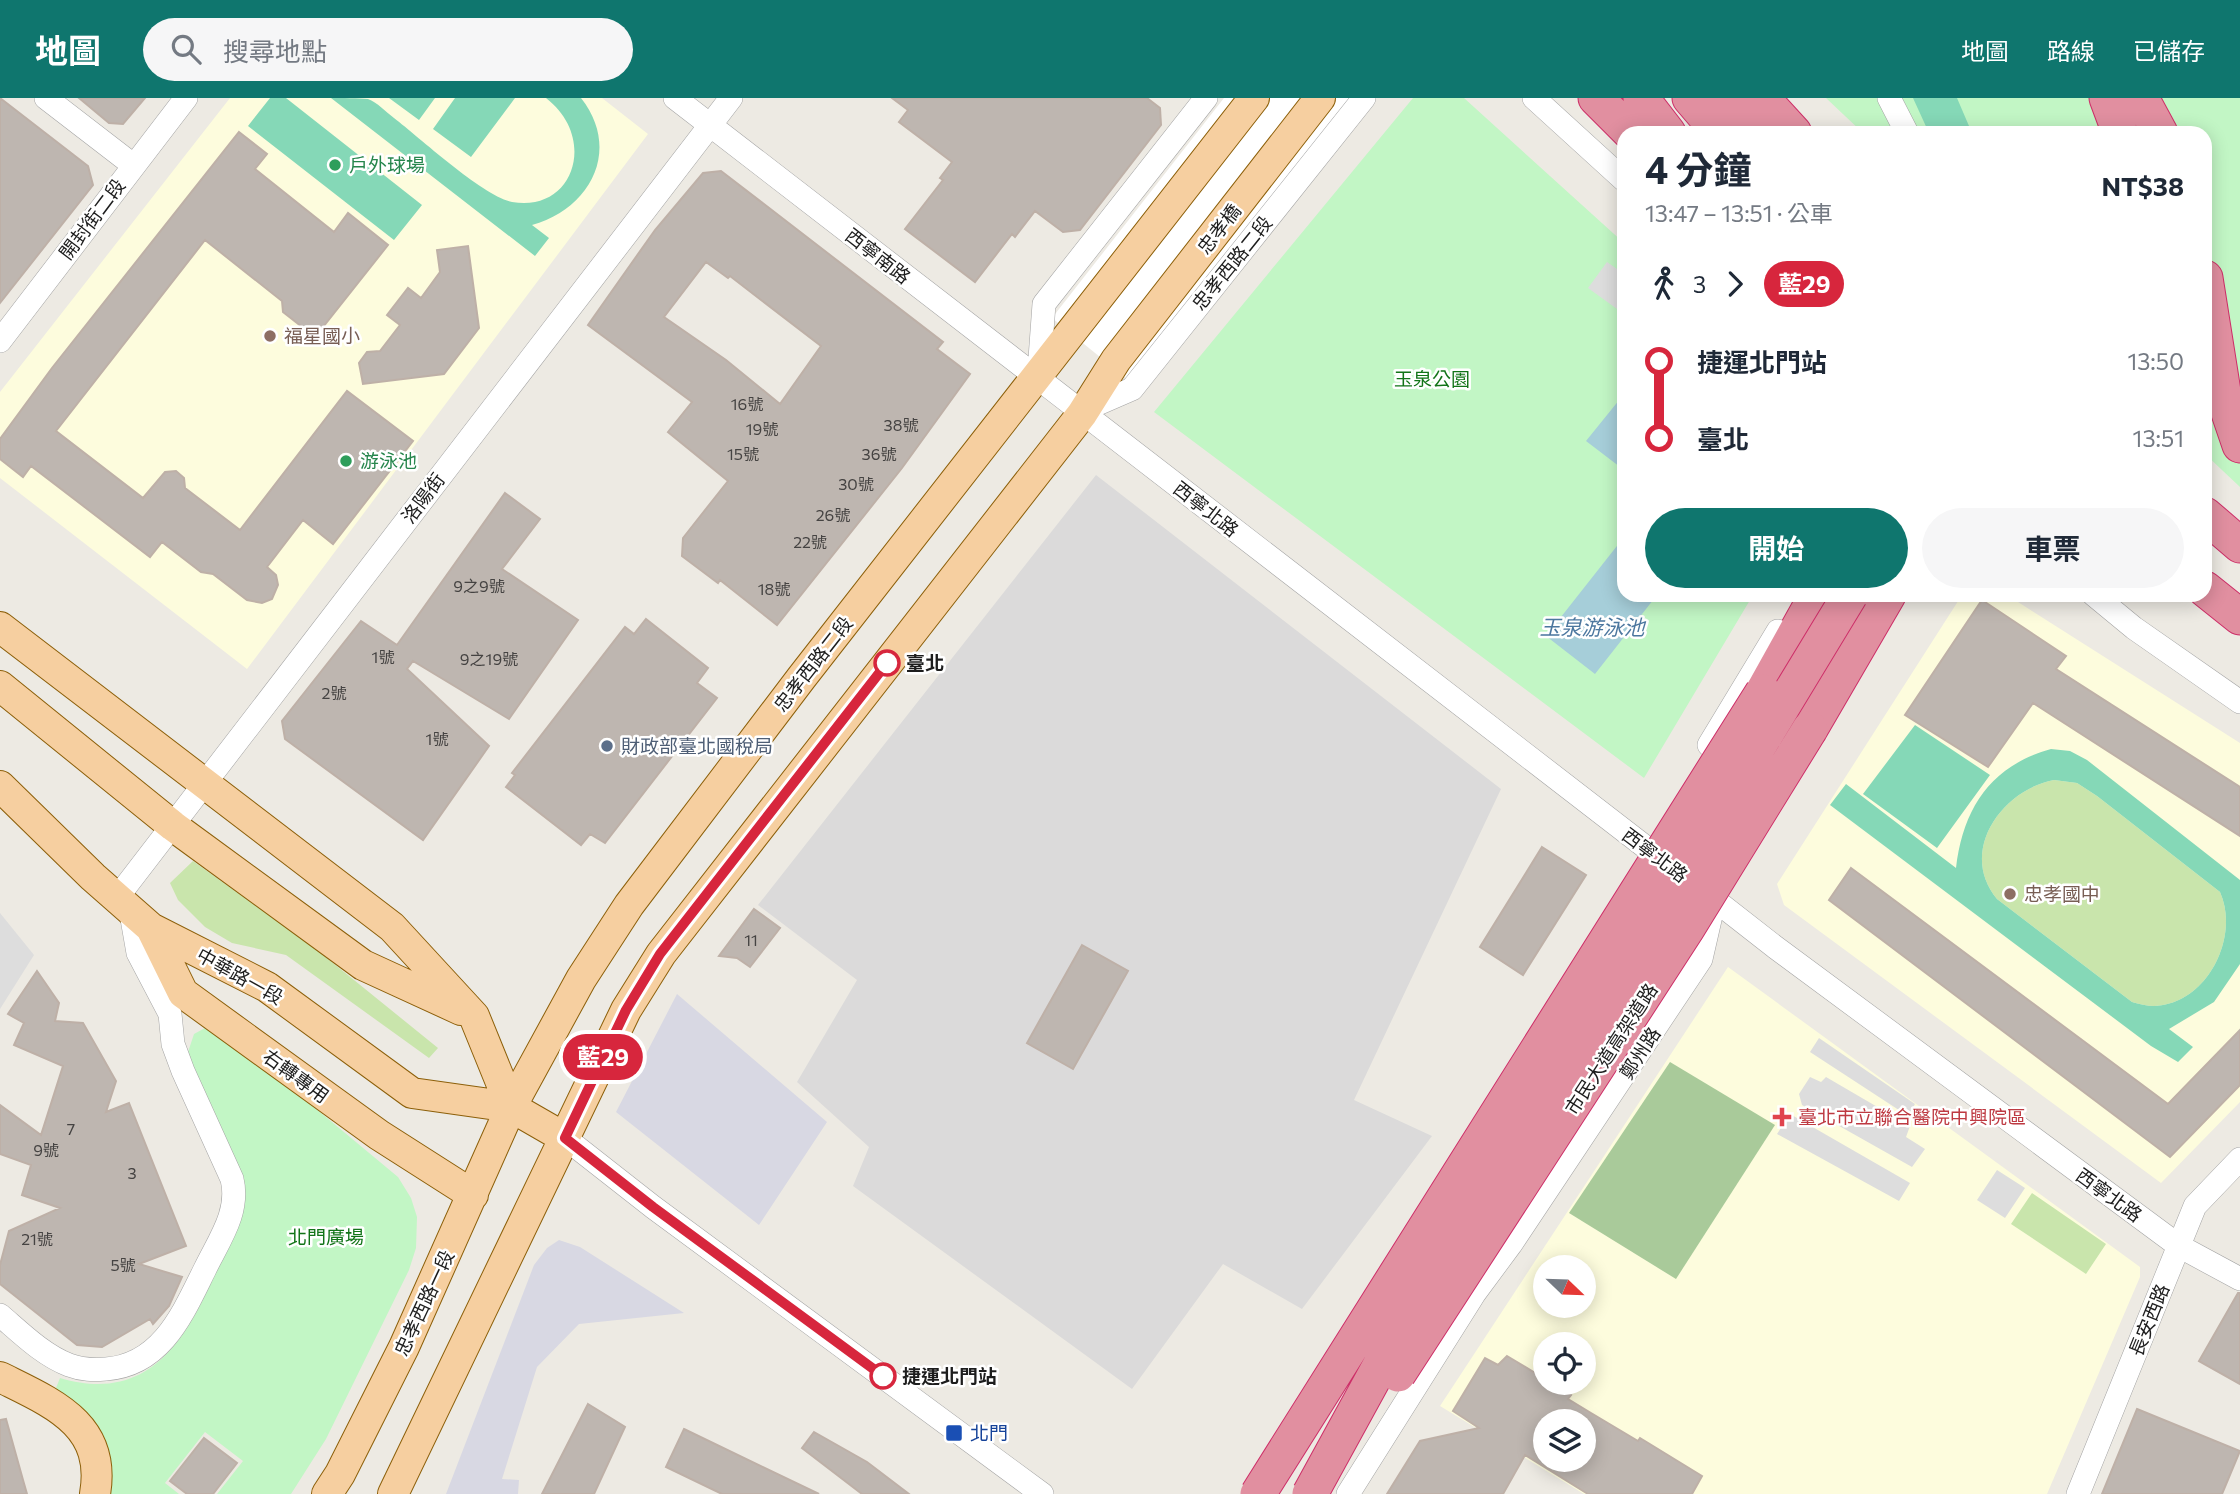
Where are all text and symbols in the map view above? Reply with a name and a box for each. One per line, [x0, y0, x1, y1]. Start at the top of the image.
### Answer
search box [143, 18, 633, 81]
text: 地圖 [35, 29, 101, 70]
icon: search [167, 30, 205, 68]
text: 搜尋地點 [223, 35, 327, 66]
text: 地圖 [1961, 36, 2009, 65]
text: 路線 [2047, 36, 2095, 65]
text: 已儲存 [2133, 36, 2205, 65]
text: 4 分鐘 [1645, 145, 1752, 192]
place label: 戶外球場 [349, 153, 425, 176]
marker: 戶外球場 [327, 157, 343, 173]
text: NT$38 [2102, 170, 2184, 201]
street label: 開封街二段 [54, 174, 129, 264]
street label: 忠孝橋 [1192, 199, 1245, 258]
text: 13:47 – 13:51 · 公車 [1645, 199, 1833, 227]
street label: 忠孝西路二段 [1187, 211, 1276, 314]
street label: 西寧南路 [841, 223, 915, 288]
icon: walk [1645, 265, 1683, 303]
icon: forward [1716, 265, 1754, 303]
text: 藍29 [1778, 269, 1830, 298]
text: 3 [1693, 270, 1706, 298]
place label: 福星國小 [284, 324, 360, 347]
marker: 福星國小 [262, 328, 278, 344]
text: 捷運北門站 [1697, 346, 1827, 377]
text: 13:50 [2127, 347, 2184, 375]
park label: 玉泉公園 [1394, 367, 1470, 390]
house number: 16號 [731, 394, 763, 413]
house number: 38號 [884, 415, 918, 434]
house number: 19號 [746, 419, 778, 438]
text: 臺北 [1697, 423, 1749, 454]
text: 13:51 [2133, 424, 2184, 452]
house number: 15號 [727, 444, 759, 463]
house number: 36號 [862, 444, 896, 463]
place label: 游泳池 [360, 449, 417, 472]
marker: 游泳池 [338, 453, 354, 469]
street label: 洛陽街 [396, 468, 449, 527]
house number: 30號 [838, 474, 874, 493]
street label: 西寧北路 [1169, 476, 1243, 541]
house number: 26號 [816, 505, 850, 524]
button: 開始 [1645, 508, 1908, 588]
button: 車票 [1922, 508, 2184, 588]
house number: 22號 [793, 532, 827, 551]
house number: 9之9號 [453, 576, 505, 595]
house number: 18號 [758, 579, 790, 598]
street label: 忠孝西路二段 [768, 612, 857, 716]
water label: 玉泉游泳池 [1540, 614, 1646, 639]
house number: 1號 [372, 647, 394, 666]
house number: 9之19號 [460, 649, 518, 668]
marker: 臺北 [874, 650, 900, 676]
place label: 臺北 [906, 651, 944, 674]
house number: 2號 [322, 683, 346, 702]
house number: 1號 [426, 729, 448, 748]
place label: 財政部臺北國稅局 [621, 734, 773, 757]
marker: 財政部臺北國稅局 [599, 738, 615, 754]
street label: 西寧北路 [1618, 823, 1693, 887]
place label: 忠孝國中 [2024, 882, 2100, 905]
marker: 忠孝國中 [2002, 886, 2018, 902]
house number: 11 [744, 930, 758, 949]
street label: 中華路一段 [193, 942, 287, 1009]
street label: 市民大道高架道路 [1560, 979, 1662, 1119]
street label: 鄭州路 [1614, 1023, 1665, 1083]
line badge: 藍29 [563, 1034, 643, 1080]
text: 藍29 [577, 1042, 629, 1071]
street label: 右轉專用 [259, 1044, 334, 1107]
place label: 臺北市立聯合醫院中興院區 [1798, 1105, 2026, 1128]
marker: 臺北市立聯合醫院中興院區 [1772, 1107, 1792, 1127]
house number: 7 [67, 1119, 75, 1138]
house number: 9號 [33, 1140, 59, 1159]
house number: 3 [127, 1163, 137, 1182]
street label: 西寧北路 [2072, 1163, 2147, 1226]
park label: 北門廣場 [288, 1225, 364, 1248]
house number: 21號 [21, 1229, 53, 1248]
street label: 忠孝西路一段 [389, 1246, 458, 1359]
house number: 5號 [110, 1255, 136, 1274]
north arrow [1533, 1255, 1596, 1318]
map controls [1533, 1255, 1596, 1472]
street label: 長安西路 [2124, 1280, 2173, 1359]
button: locate [1533, 1332, 1596, 1395]
marker: 捷運北門站 [870, 1363, 896, 1389]
place label: 捷運北門站 [902, 1364, 997, 1387]
button: layers [1533, 1409, 1596, 1472]
place label: 北門 [970, 1421, 1008, 1444]
marker: 北門 [944, 1423, 964, 1443]

